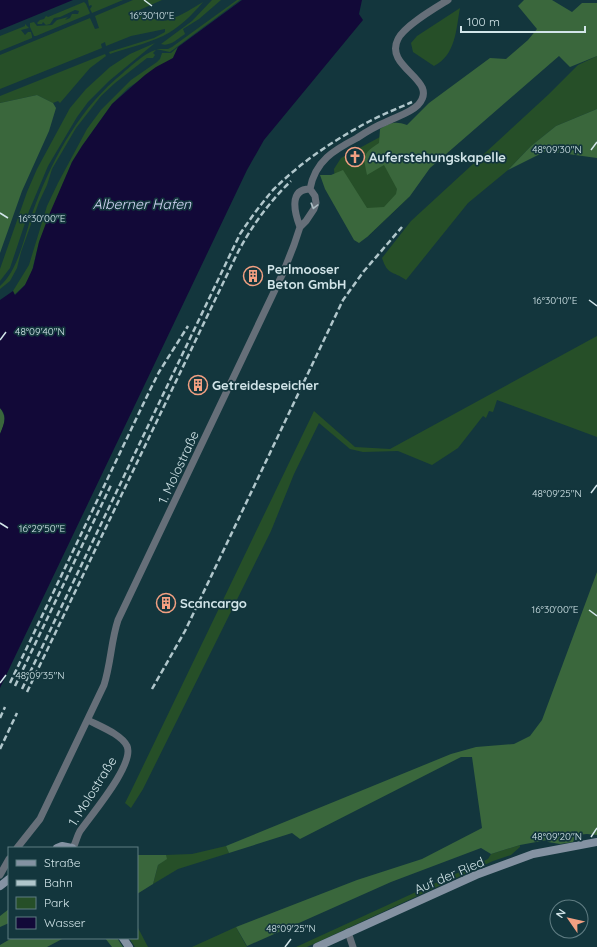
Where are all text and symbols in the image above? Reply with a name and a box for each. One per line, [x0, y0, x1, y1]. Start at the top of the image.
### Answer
scale bar [461, 8, 585, 34]
text: 16°30'10"E [130, 9, 175, 22]
text: 100 m [467, 14, 500, 29]
text: 48°09'30"N [532, 143, 582, 156]
church icon: Auferstehungskapelle [344, 146, 366, 168]
place label: Auferstehungskapelle [369, 149, 506, 165]
water label: Alberner Hafen [93, 195, 192, 213]
one-way arrow [310, 202, 319, 209]
text: 16°30'00"E [19, 212, 66, 225]
place label: Perlmooser Beton GmbH [267, 261, 346, 292]
building icon: Perlmooser Beton GmbH [242, 265, 264, 287]
text: 16°30'10"E [533, 294, 578, 307]
text: 48°09'40"N [15, 325, 65, 338]
building icon: Getreidespeicher [187, 374, 209, 396]
place label: Getreidespeicher [212, 377, 319, 393]
street label: 1. Molostraße [154, 428, 202, 506]
text: 48°09'25"N [532, 487, 582, 500]
text: 16°29'50"E [19, 522, 65, 535]
building icon: Scancargo [155, 592, 177, 614]
place label: Scancargo [180, 595, 247, 611]
text: 16°30'00"E [532, 603, 579, 616]
text: 48°09'35"N [15, 669, 65, 682]
street label: 1. Molostraße [64, 753, 120, 829]
text: 48°09'20"N [532, 830, 582, 843]
legend [8, 847, 138, 939]
street label: Auf der Ried [412, 853, 486, 897]
text: Straße [44, 855, 81, 870]
text: Bahn [44, 875, 73, 890]
text: Park [44, 895, 69, 910]
north arrow [549, 899, 589, 939]
text: N [553, 906, 569, 921]
text: Wasser [44, 915, 86, 930]
text: 48°09'25"N [266, 922, 316, 935]

